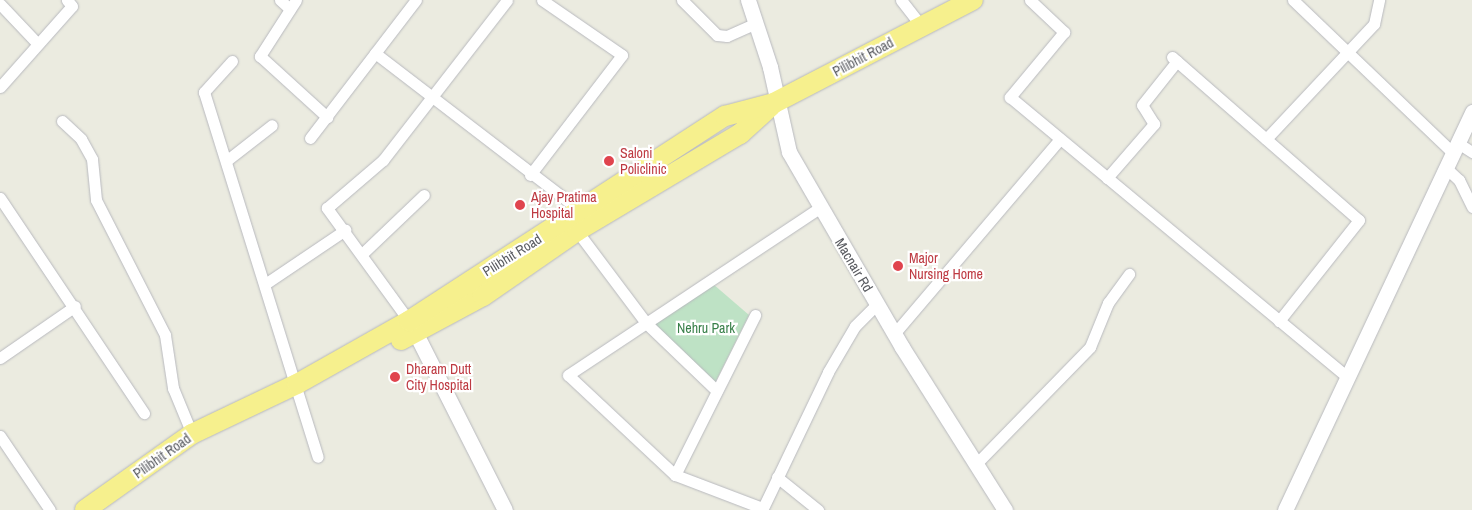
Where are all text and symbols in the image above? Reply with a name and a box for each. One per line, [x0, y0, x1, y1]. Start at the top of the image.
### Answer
street label: Pilibhit Road [830, 34, 896, 80]
place label: Saloni Policlinic [620, 145, 667, 178]
marker: Saloni Policlinic [602, 154, 616, 168]
place label: Ajay Pratima Hospital [531, 189, 597, 222]
marker: Ajay Pratima Hospital [513, 198, 527, 212]
street label: Pilibhit Road [479, 230, 545, 280]
street label: Macnair Rd [832, 235, 876, 295]
place label: Major Nursing Home [909, 250, 983, 282]
marker: Major Nursing Home [891, 259, 905, 273]
park label: Nehru Park [677, 320, 735, 336]
place label: Dharam Dutt City Hospital [406, 361, 472, 394]
marker: Dharam Dutt City Hospital [388, 370, 402, 384]
street label: Pilibhit Road [130, 430, 194, 482]

